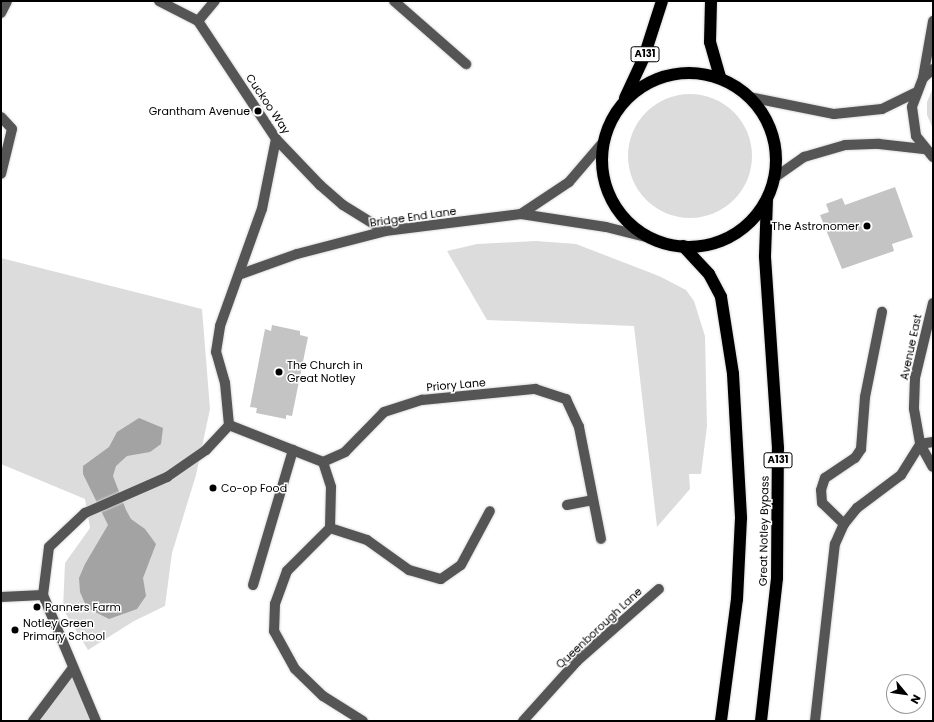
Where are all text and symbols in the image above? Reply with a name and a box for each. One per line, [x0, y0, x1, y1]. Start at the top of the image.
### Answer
road number: A131 [630, 46, 660, 62]
street label: Cuckoo Way [243, 72, 293, 136]
place label: Grantham Avenue [149, 104, 250, 118]
marker: Grantham Avenue [253, 106, 263, 116]
street label: Bridge End Lane [369, 204, 457, 230]
place label: The Astronomer [772, 219, 859, 233]
marker: The Astronomer [862, 221, 872, 231]
street label: Avenue East [898, 313, 924, 381]
place label: The Church in Great Notley [287, 359, 363, 385]
marker: The Church in Great Notley [274, 367, 284, 377]
street label: Priory Lane [426, 376, 486, 394]
road number: A131 [763, 452, 793, 468]
street label: Great Notley Bypass [756, 476, 772, 586]
place label: Co-op Food [221, 481, 287, 495]
marker: Co-op Food [208, 483, 218, 493]
street label: Queenborough Lane [553, 585, 645, 671]
place label: Panners Farm [45, 600, 121, 614]
marker: Panners Farm [32, 602, 42, 612]
place label: Notley Green Primary School [23, 617, 105, 643]
marker: Notley Green Primary School [10, 625, 20, 635]
north arrow [886, 674, 926, 714]
text: N [907, 692, 925, 707]

